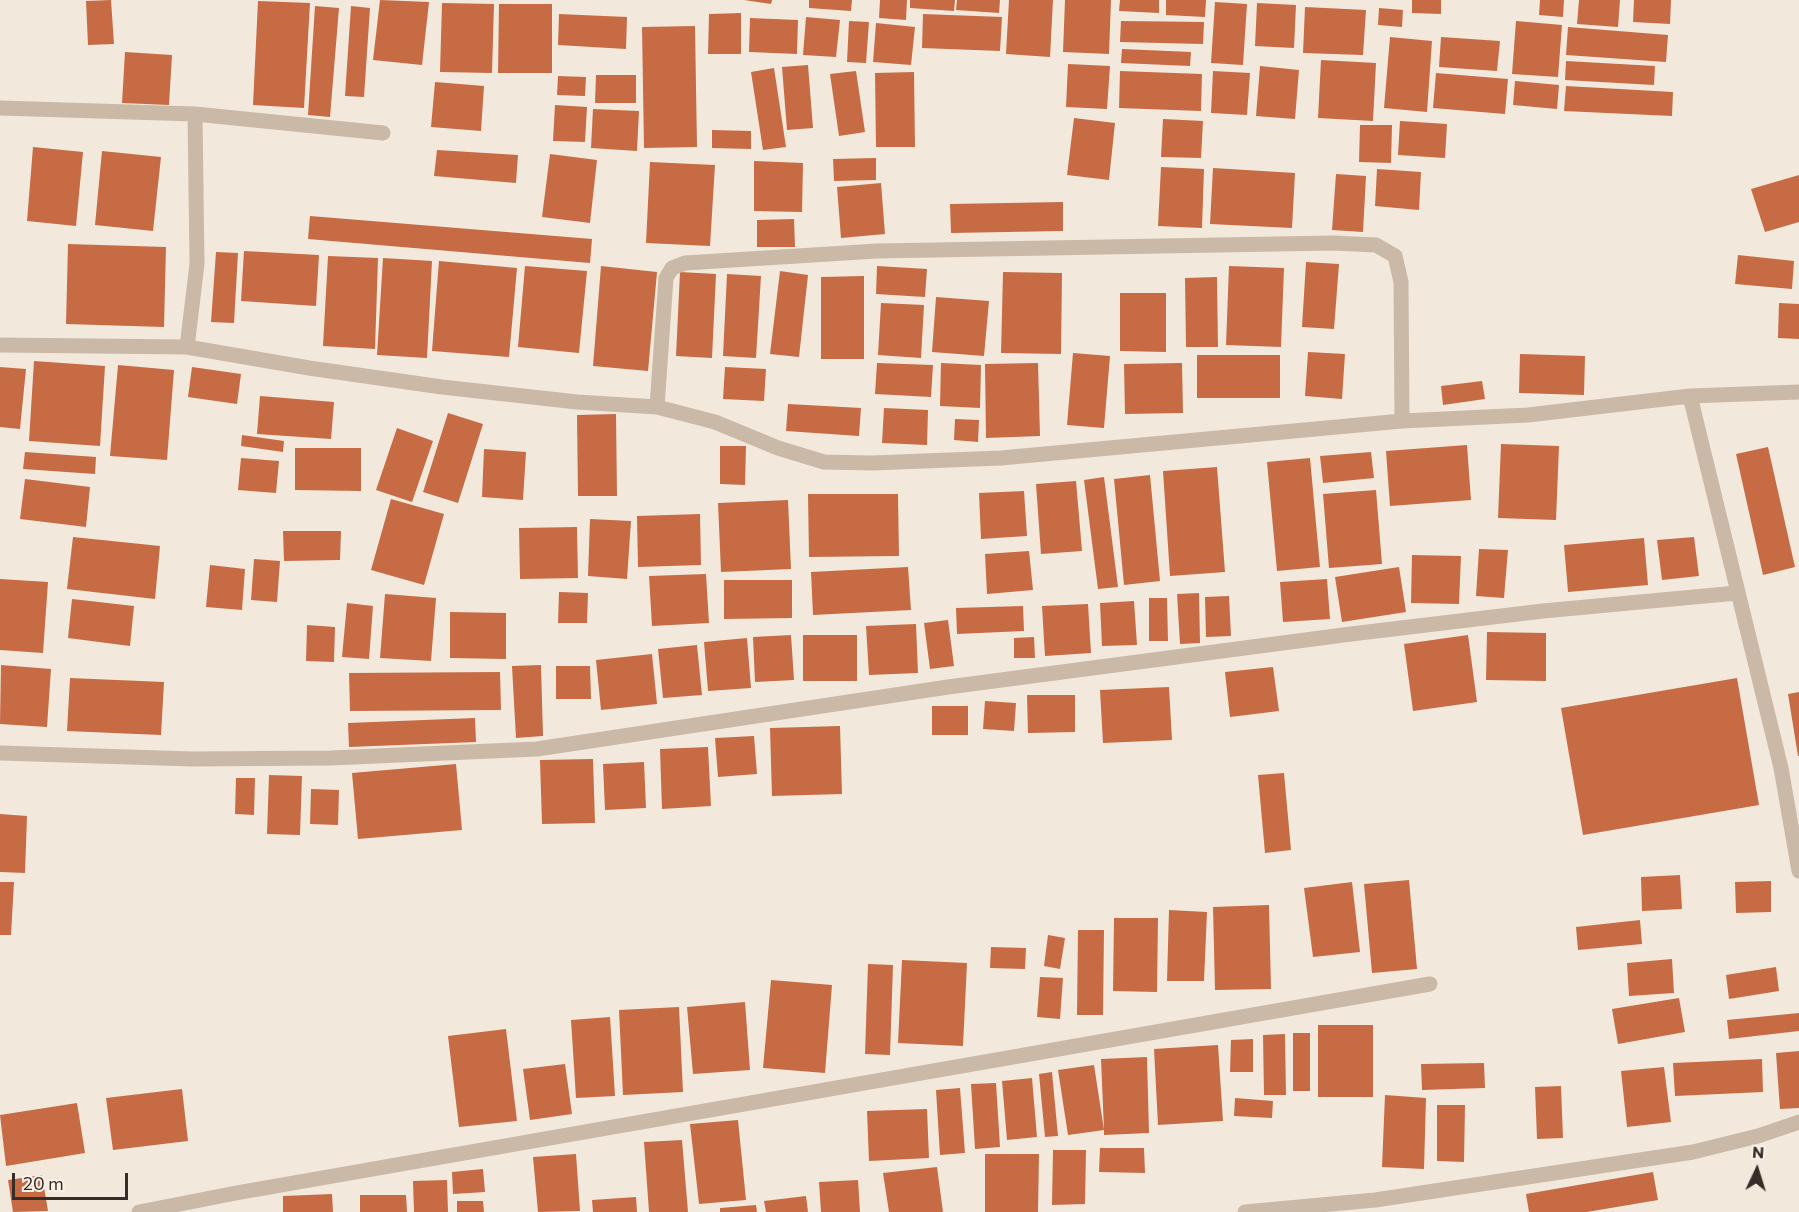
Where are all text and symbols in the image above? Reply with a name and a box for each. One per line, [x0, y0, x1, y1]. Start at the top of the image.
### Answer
north arrow [1727, 1140, 1787, 1200]
text: N [1752, 1142, 1765, 1161]
scale bar [15, 1161, 130, 1199]
text: 20 m [23, 1172, 64, 1194]

